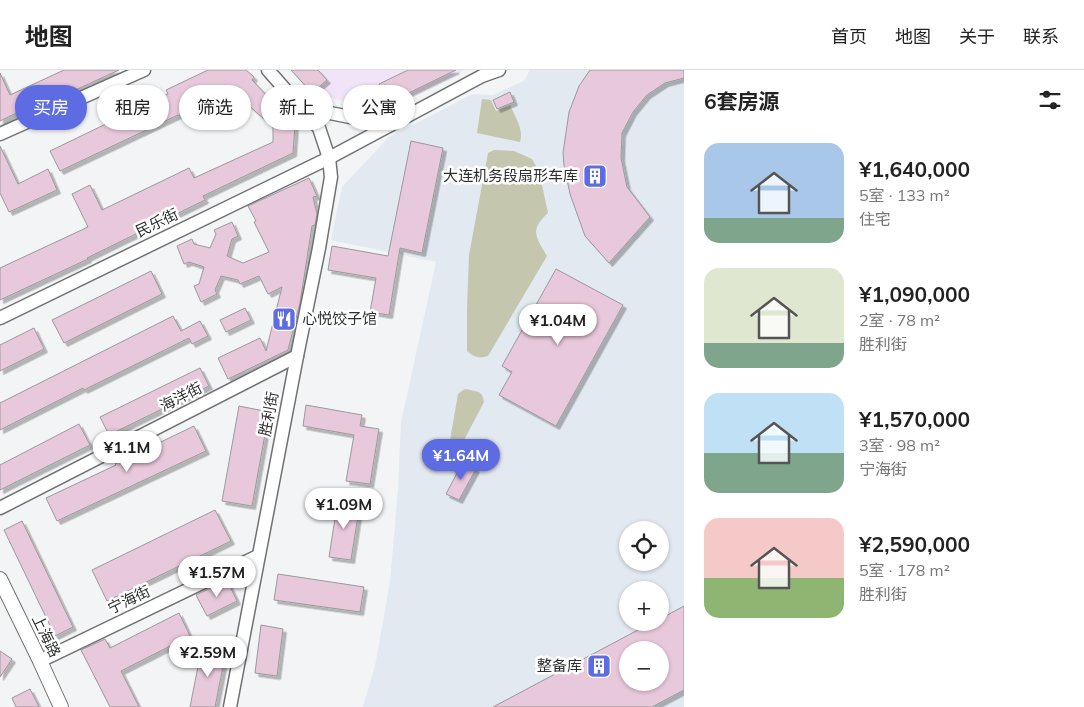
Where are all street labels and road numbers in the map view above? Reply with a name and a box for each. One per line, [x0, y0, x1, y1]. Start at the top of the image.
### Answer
street label: 民乐街 [132, 204, 181, 241]
street label: 海洋街 [156, 378, 205, 415]
street label: 胜利街 [255, 390, 282, 438]
street label: 宁海街 [104, 581, 153, 618]
street label: 上海路 [28, 611, 65, 660]

